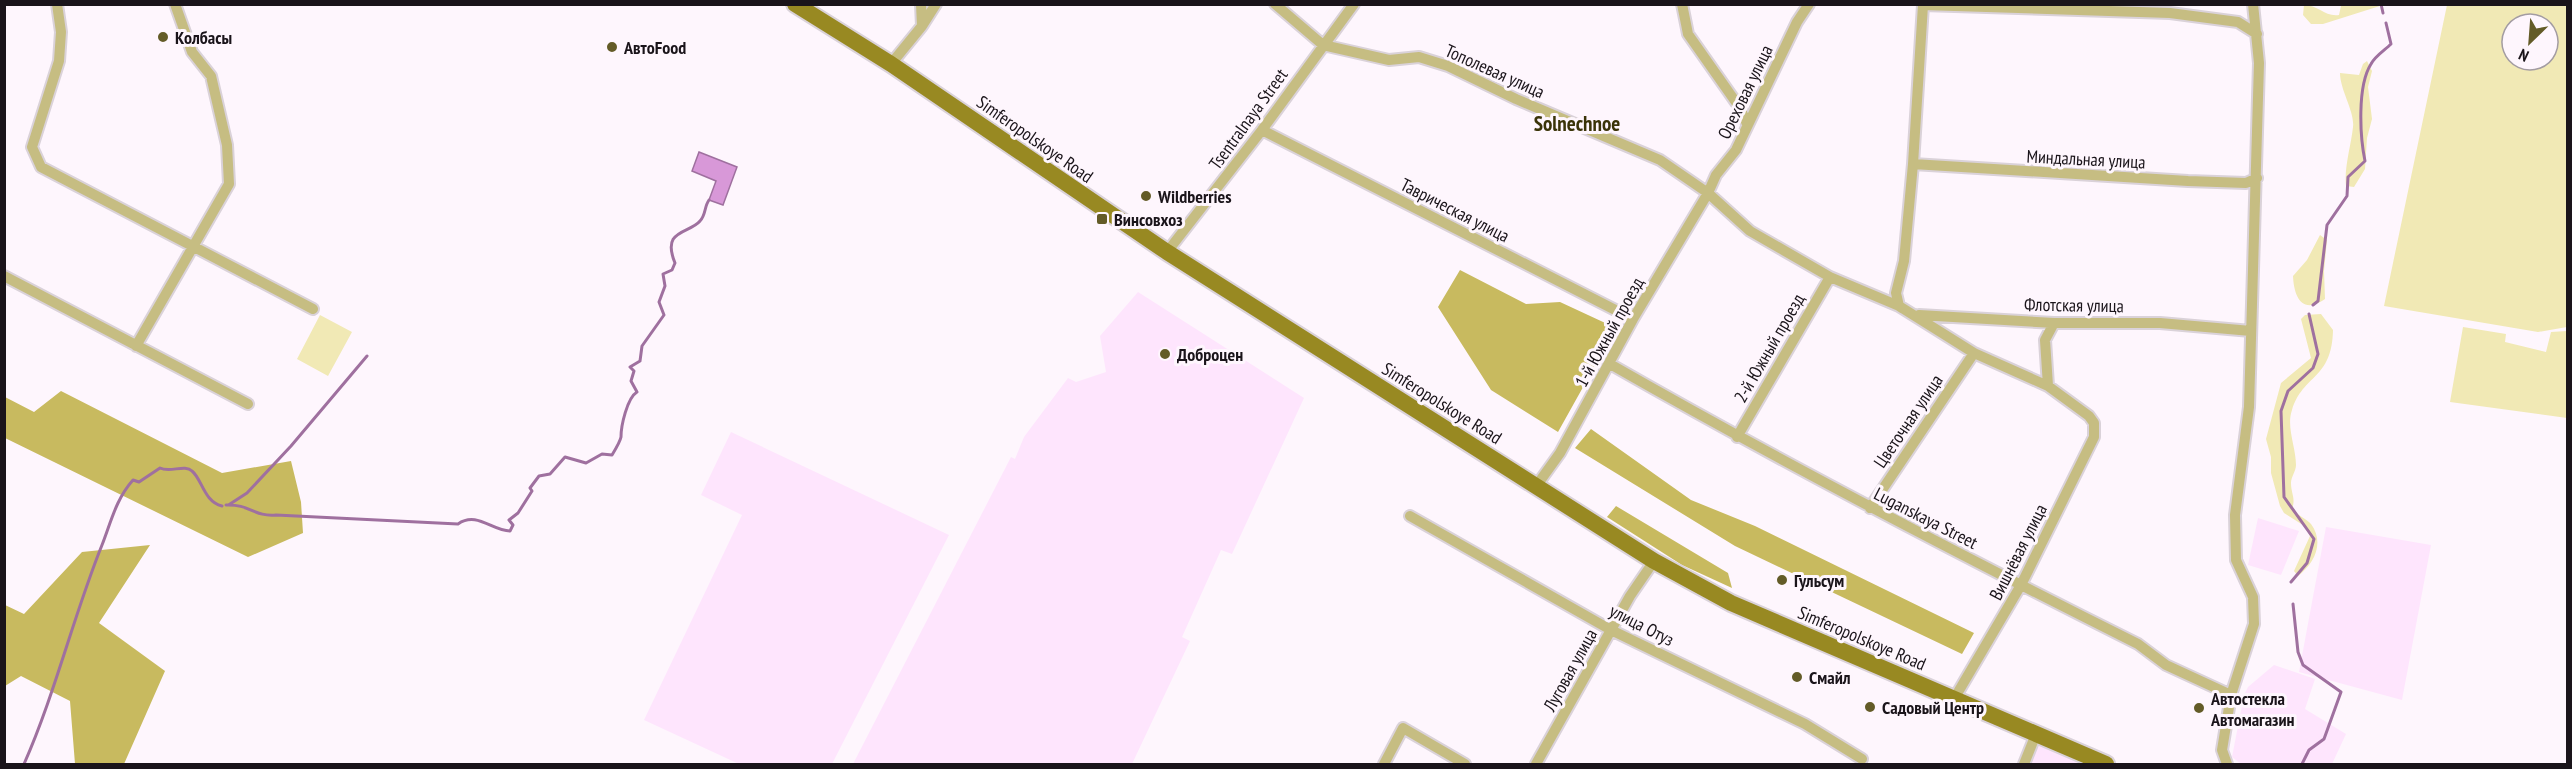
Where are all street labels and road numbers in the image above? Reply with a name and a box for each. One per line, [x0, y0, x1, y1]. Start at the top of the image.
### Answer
street label: Тополевая улица [1442, 39, 1548, 103]
street label: Ореховая улица [1712, 41, 1778, 143]
street label: Tsentralnaya Street [1204, 64, 1292, 174]
street label: Simferopolskoye Road [972, 90, 1098, 188]
street label: Миндальная улица [2026, 144, 2146, 174]
street label: Таврическая улица [1397, 173, 1513, 247]
street label: 1-й Южный проезд [1569, 273, 1649, 391]
street label: 2-й Южный проезд [1729, 289, 1809, 407]
street label: Флотская улица [2024, 293, 2124, 317]
street label: Simferopolskoye Road [1378, 357, 1506, 449]
street label: Цветочная улица [1868, 370, 1948, 472]
street label: Luganskaya Street [1870, 482, 1982, 554]
street label: Вишнёвая улица [1984, 500, 2052, 604]
street label: улица Отуз [1606, 599, 1678, 651]
street label: Simferopolskoye Road [1794, 601, 1930, 675]
street label: Луговая улица [1537, 625, 1602, 716]

